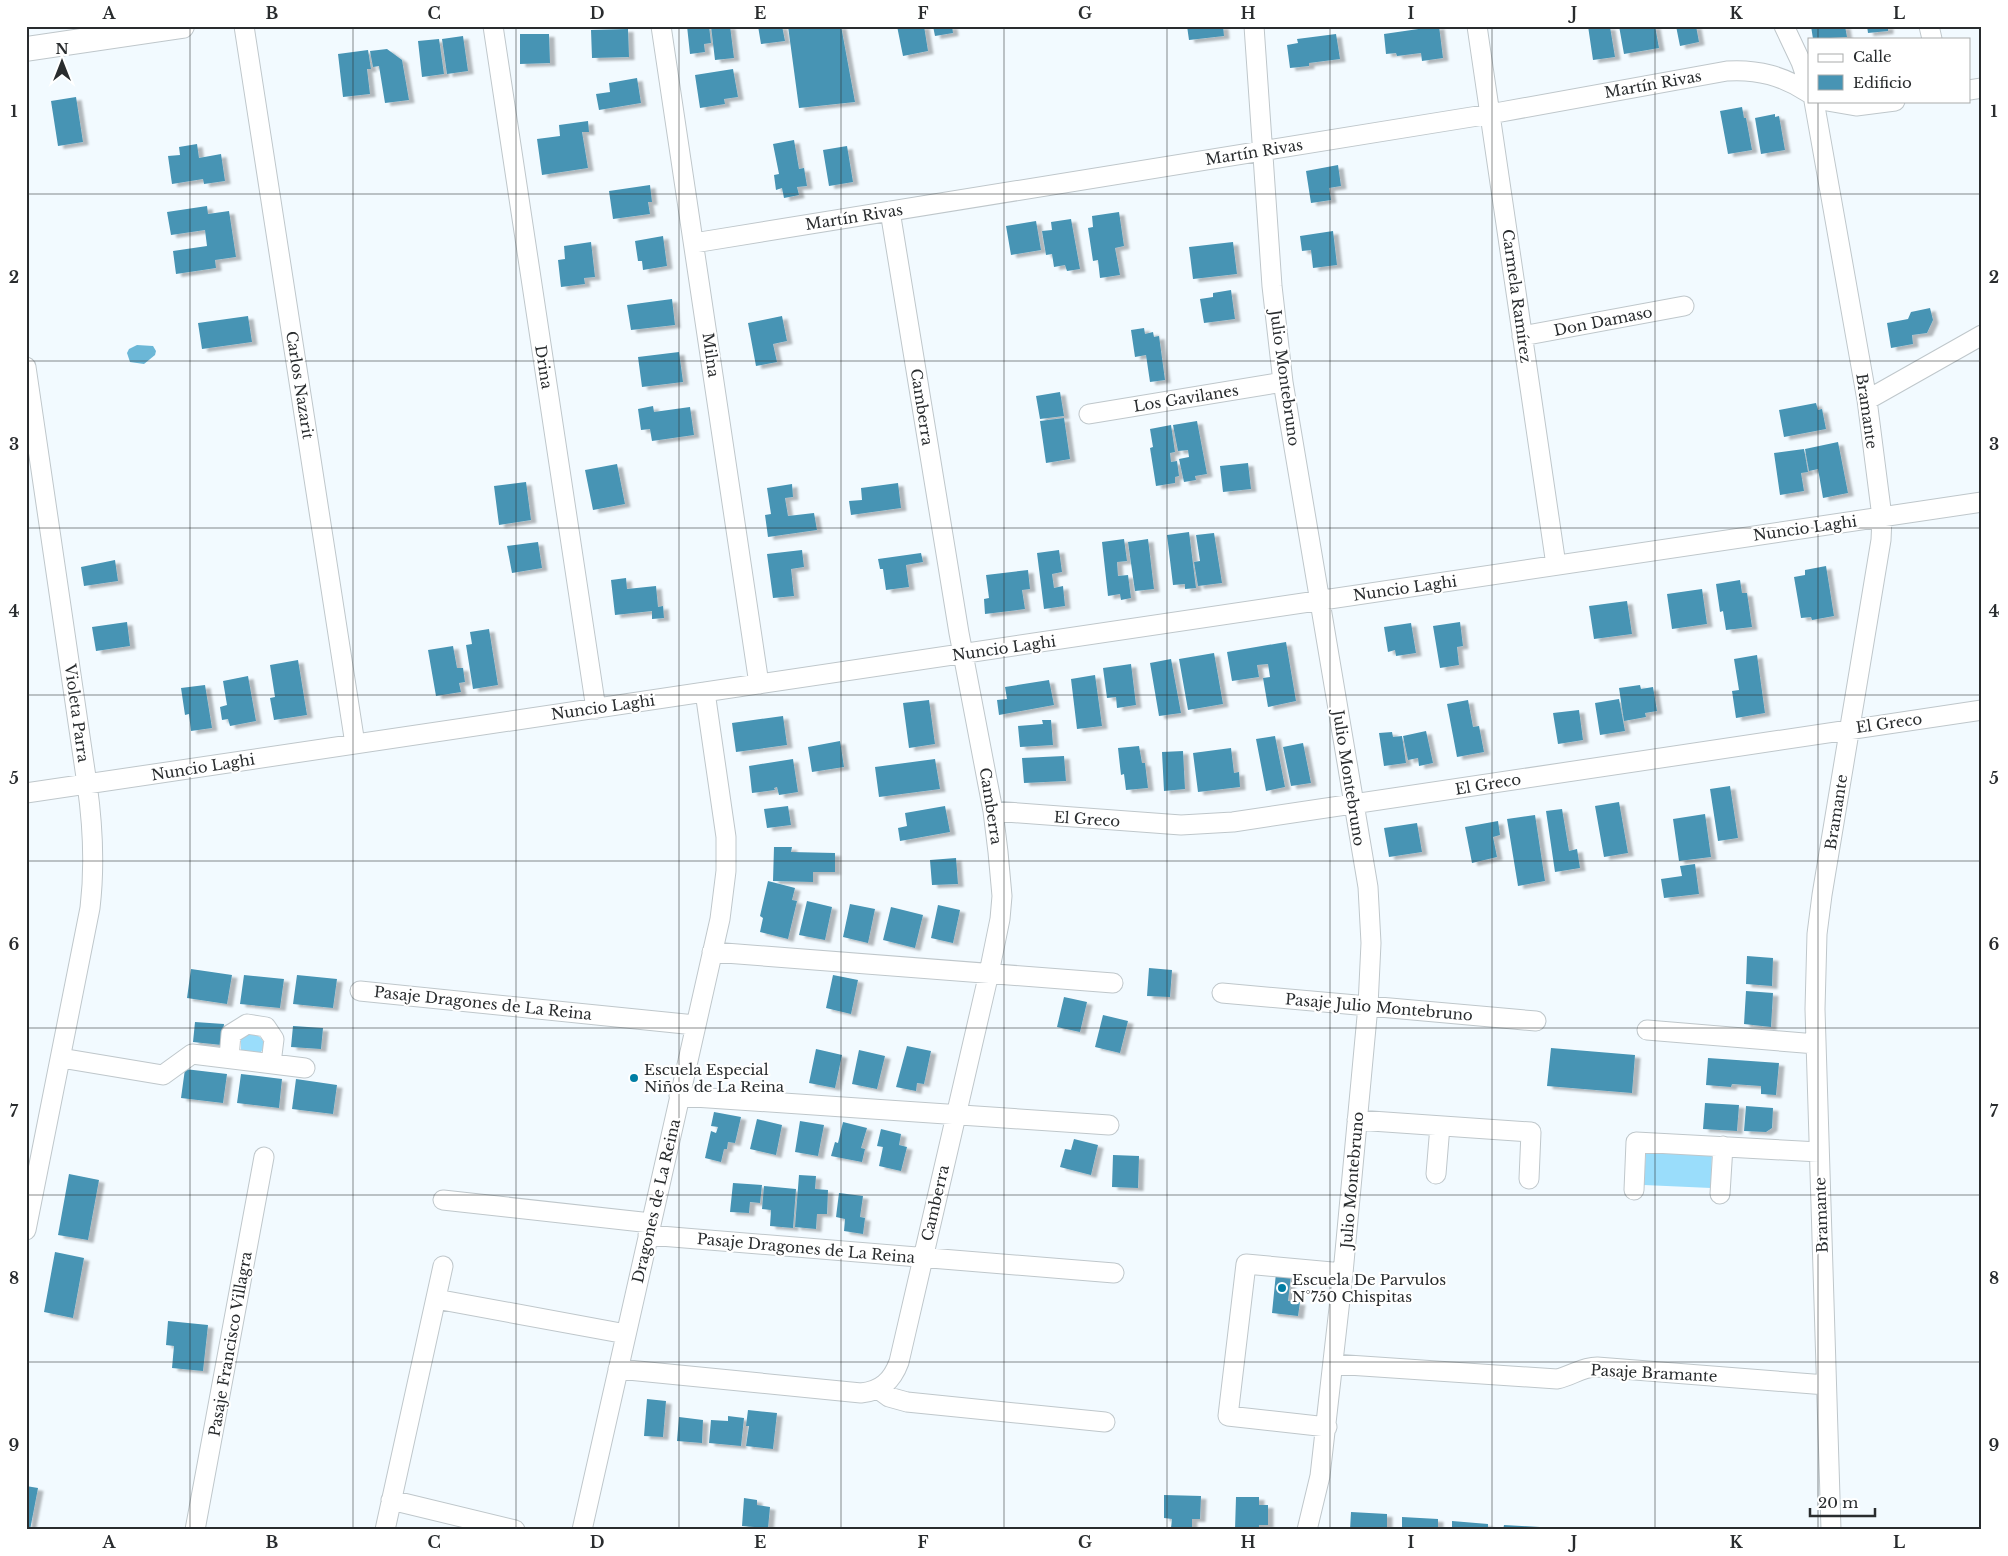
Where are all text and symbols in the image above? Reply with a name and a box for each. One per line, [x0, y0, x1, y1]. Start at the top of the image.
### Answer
text: A [102, 3, 117, 23]
text: B [266, 3, 279, 23]
text: C [427, 3, 441, 23]
text: D [590, 3, 604, 23]
text: E [754, 3, 766, 23]
text: F [917, 3, 929, 23]
text: G [1078, 3, 1092, 23]
text: H [1240, 3, 1256, 23]
text: I [1408, 3, 1415, 23]
text: J [1568, 3, 1577, 23]
text: K [1729, 3, 1743, 23]
text: L [1893, 3, 1905, 23]
north arrow [38, 38, 88, 88]
legend [1808, 38, 1970, 102]
text: N [55, 40, 69, 58]
text: Calle [1853, 47, 1892, 66]
street label: Martín Rivas [1603, 66, 1703, 102]
text: Edificio [1853, 73, 1912, 92]
text: 1 [11, 101, 18, 121]
text: 1 [1991, 101, 1998, 121]
street label: Martín Rivas [1204, 135, 1304, 169]
street label: Martín Rivas [804, 200, 904, 234]
street label: Carmela Ramírez [1498, 228, 1536, 364]
text: 2 [9, 267, 19, 287]
text: 2 [1989, 267, 1999, 287]
street label: Don Damaso [1552, 302, 1654, 340]
street label: Julio Montebruno [1266, 307, 1304, 447]
street label: Carlos Nazarit [282, 330, 318, 441]
street label: Milna [698, 331, 724, 379]
street label: Drina [531, 344, 557, 391]
street label: Camberra [907, 367, 938, 447]
street label: Bramante [1852, 372, 1882, 450]
street label: Los Gavilanes [1132, 380, 1240, 416]
text: 3 [9, 434, 19, 454]
text: 3 [1989, 434, 1999, 454]
street label: Nuncio Laghi [1752, 511, 1858, 545]
street label: Nuncio Laghi [1352, 571, 1458, 605]
text: 4 [9, 601, 19, 621]
text: 4 [1989, 601, 1999, 621]
street label: Nuncio Laghi [951, 631, 1057, 665]
street label: Violeta Parra [61, 662, 93, 764]
street label: Nuncio Laghi [550, 690, 656, 724]
street label: Julio Montebruno [1329, 707, 1369, 847]
street label: El Greco [1855, 709, 1923, 737]
street label: Nuncio Laghi [150, 749, 256, 785]
street label: Camberra [976, 766, 1007, 846]
text: 5 [9, 768, 19, 788]
text: 5 [1989, 768, 1999, 788]
street label: El Greco [1454, 769, 1523, 799]
street label: Bramante [1821, 773, 1851, 851]
street label: El Greco [1053, 807, 1121, 831]
text: 6 [9, 934, 20, 954]
text: 6 [1989, 934, 2000, 954]
street label: Pasaje Dragones de La Reina [373, 982, 594, 1024]
street label: Pasaje Julio Montebruno [1284, 989, 1474, 1025]
place label: Escuela Especial Niños de La Reina [644, 1060, 785, 1096]
marker: Escuela Especial Niños de La Reina [628, 1072, 640, 1084]
text: 7 [10, 1101, 19, 1121]
text: 7 [1990, 1101, 1999, 1121]
street label: Julio Montebruno [1336, 1111, 1367, 1251]
street label: Dragones de La Reina [628, 1116, 684, 1285]
street label: Camberra [917, 1162, 953, 1243]
street label: Bramante [1810, 1177, 1832, 1253]
street label: Pasaje Dragones de La Reina [696, 1229, 917, 1267]
street label: Pasaje Francisco Villagra [204, 1249, 256, 1438]
text: 8 [9, 1268, 19, 1288]
text: 8 [1989, 1268, 1999, 1288]
place label: Escuela De Parvulos N°750 Chispitas [1292, 1270, 1446, 1306]
marker: Escuela De Parvulos N°750 Chispitas [1276, 1282, 1288, 1294]
street label: Pasaje Bramante [1590, 1360, 1718, 1386]
text: 9 [9, 1435, 20, 1455]
text: 9 [1989, 1435, 2000, 1455]
scale bar [1810, 1486, 1876, 1518]
text: 20 m [1818, 1493, 1858, 1512]
text: A [102, 1532, 117, 1552]
text: B [266, 1532, 279, 1552]
text: C [427, 1532, 441, 1552]
text: D [590, 1532, 604, 1552]
text: E [754, 1532, 766, 1552]
text: F [917, 1532, 929, 1552]
text: G [1078, 1532, 1092, 1552]
text: H [1240, 1532, 1256, 1552]
text: I [1408, 1532, 1415, 1552]
text: J [1568, 1532, 1577, 1552]
text: K [1729, 1532, 1743, 1552]
text: L [1893, 1532, 1905, 1552]

